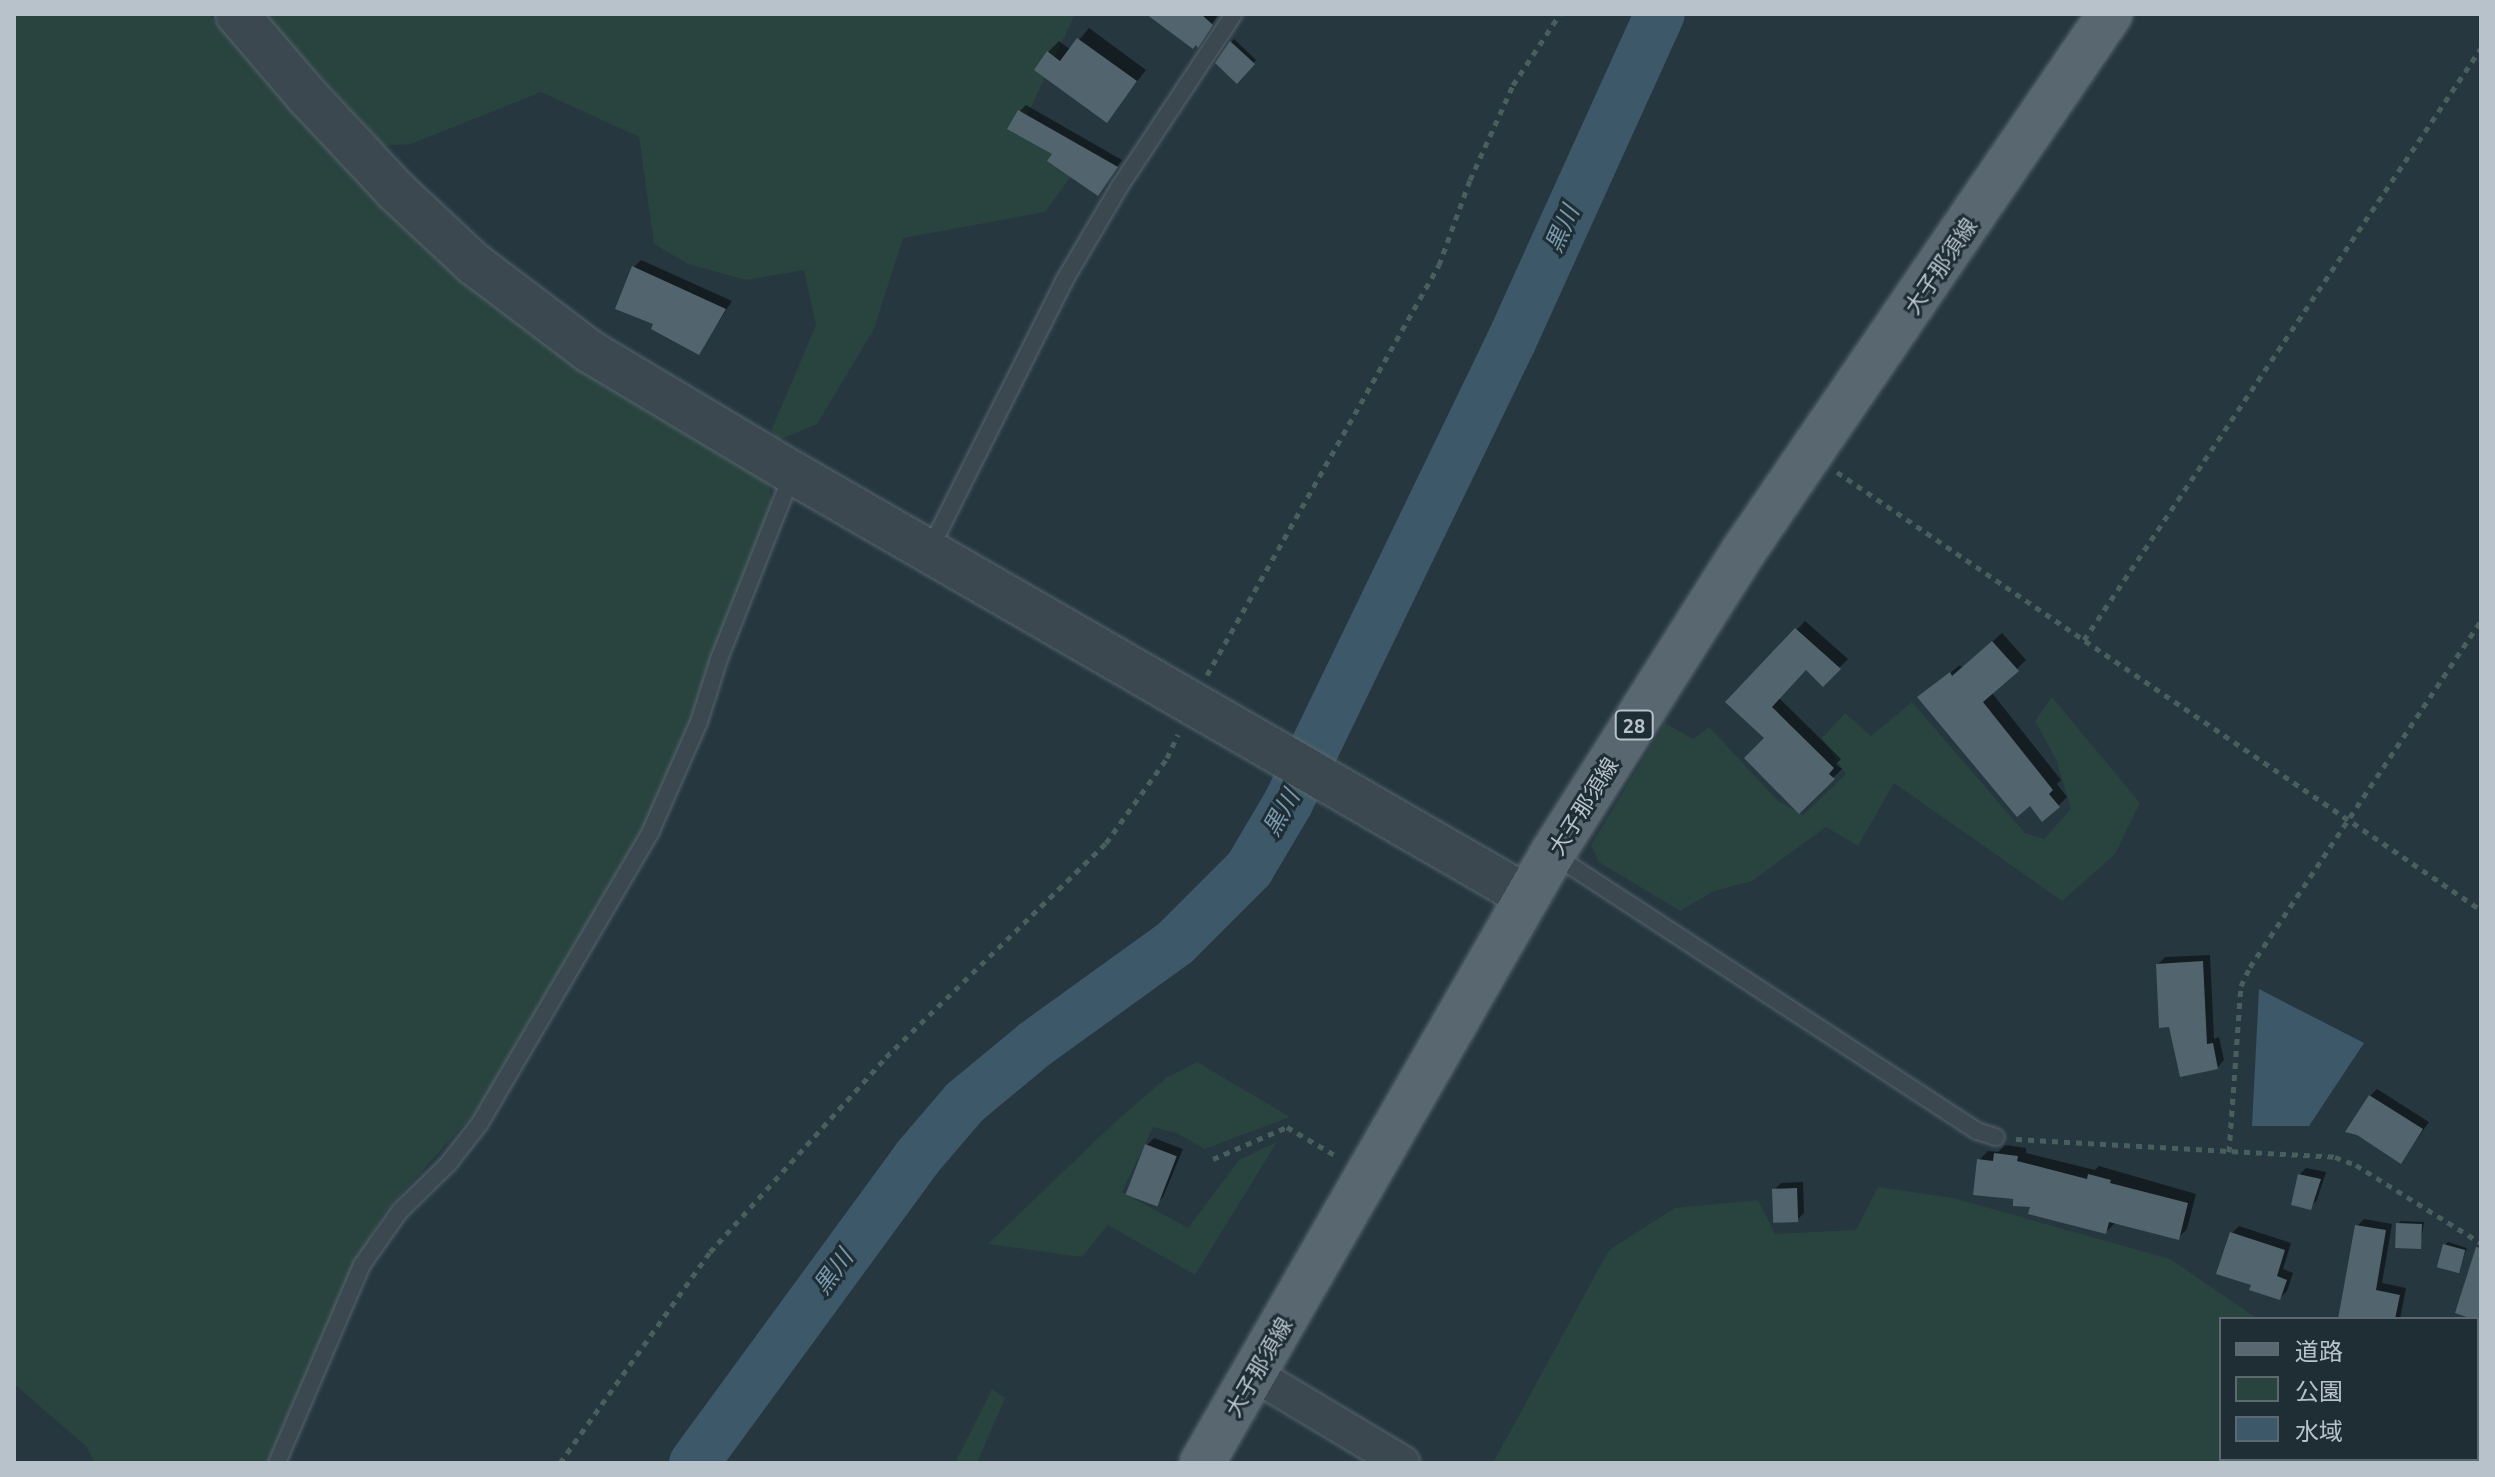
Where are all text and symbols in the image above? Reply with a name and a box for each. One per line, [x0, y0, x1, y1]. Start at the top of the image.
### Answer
water label: 黒川 [1539, 201, 1585, 257]
street label: 大子那須線 [1898, 213, 1982, 319]
road number: 28 [1614, 709, 1654, 741]
street label: 大子那須線 [1543, 752, 1623, 860]
water label: 黒川 [1257, 785, 1305, 841]
water label: 黒川 [807, 1244, 859, 1300]
street label: 大子那須線 [1219, 1313, 1297, 1421]
legend [2219, 1317, 2479, 1461]
text: 道路 [2295, 1338, 2343, 1365]
text: 公園 [2295, 1378, 2343, 1405]
text: 水域 [2295, 1418, 2343, 1445]

